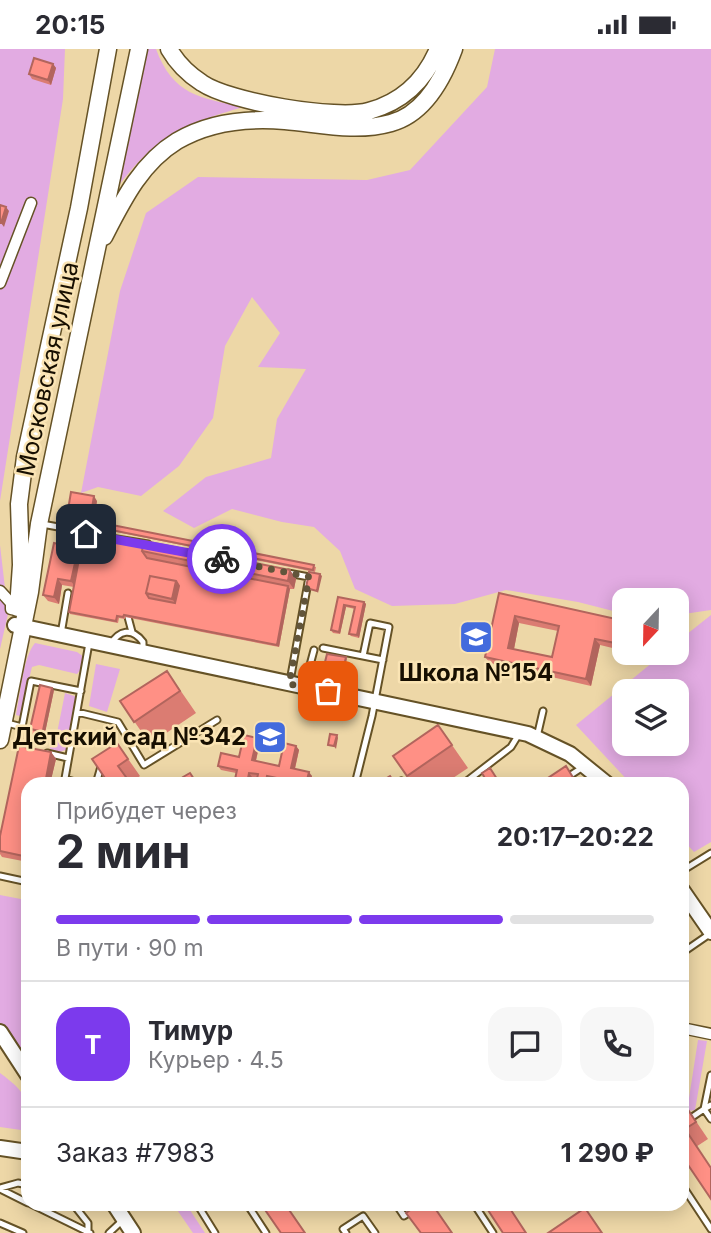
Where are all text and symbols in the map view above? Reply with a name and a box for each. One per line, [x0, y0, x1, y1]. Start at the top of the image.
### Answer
text: 20:15 [35, 9, 105, 40]
street label: Московская улица [11, 259, 84, 479]
pin [56, 504, 116, 564]
icon: home [67, 515, 105, 553]
courier [187, 524, 257, 594]
icon: bike [203, 540, 241, 578]
north arrow [612, 588, 690, 665]
map controls [612, 588, 689, 756]
school or university icon: Школа №154 [457, 618, 495, 656]
place label: Школа №154 [399, 658, 553, 687]
pin [298, 661, 358, 721]
icon: bag [309, 672, 347, 710]
button: layers [612, 679, 689, 756]
school or university icon: Детский сад №342 [251, 718, 289, 756]
place label: Детский сад №342 [12, 722, 246, 751]
text: Прибудет через [56, 797, 237, 825]
text: 20:17–20:22 [497, 821, 654, 852]
text: 2 мин [56, 823, 191, 879]
text: В пути · 90 m [56, 934, 204, 962]
button: chat [488, 1007, 562, 1081]
button: phone [580, 1007, 654, 1081]
text: Тимур [148, 1015, 233, 1046]
text: Т [84, 1029, 102, 1060]
text: Курьер · 4.5 [148, 1046, 284, 1074]
text: Заказ #7983 [56, 1137, 215, 1168]
text: 1 290 ₽ [560, 1137, 654, 1168]

